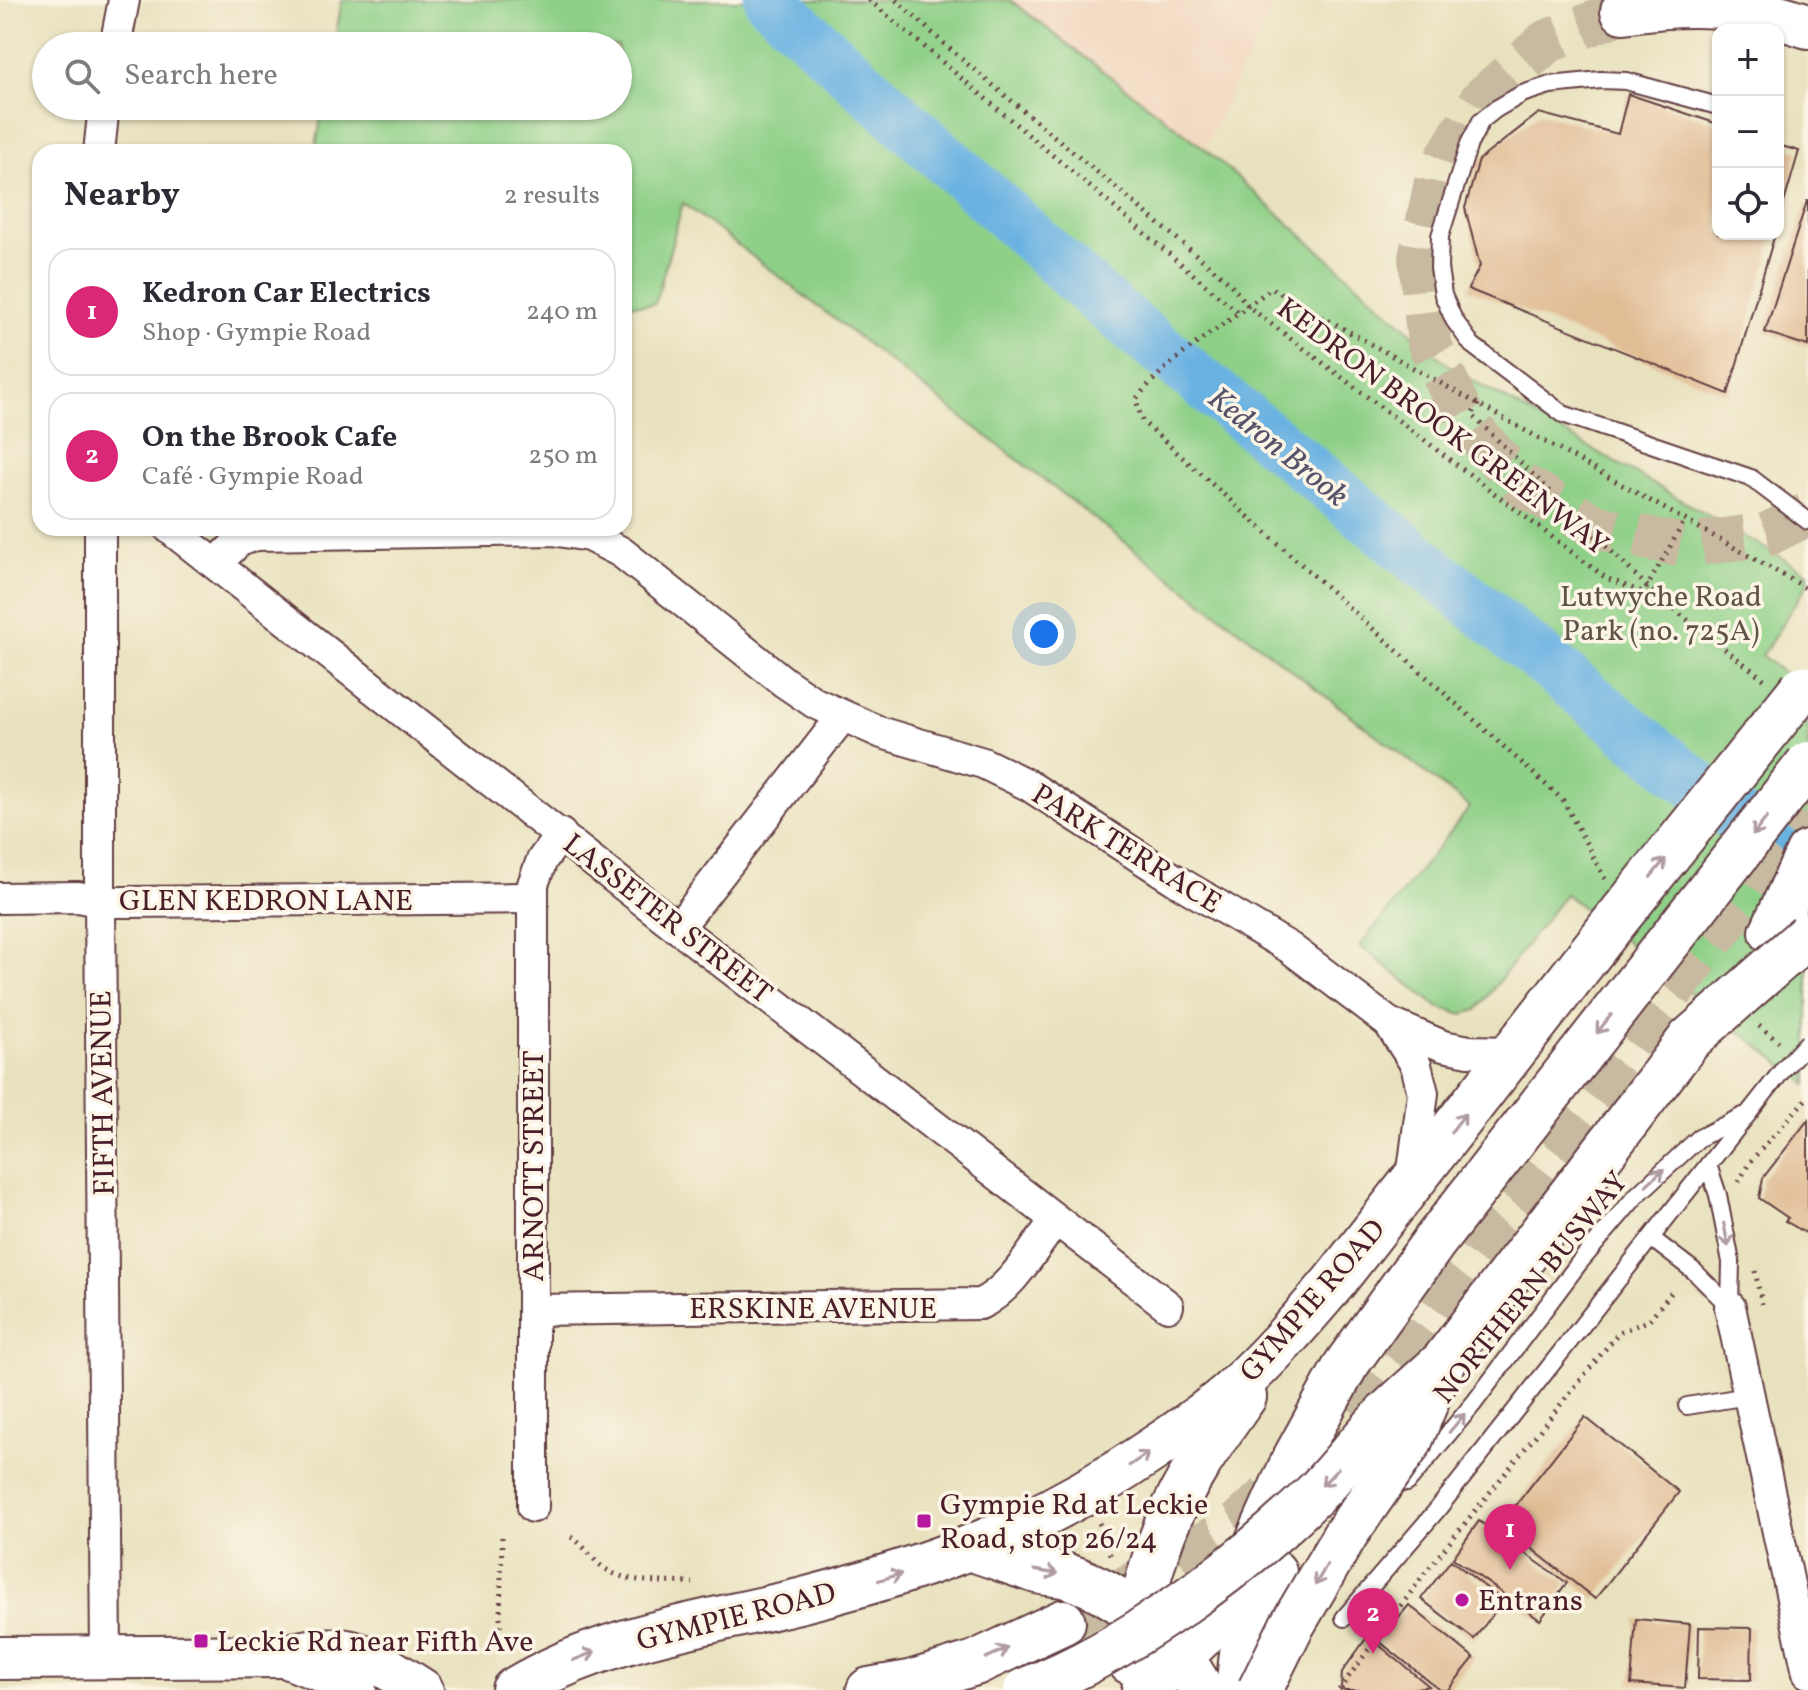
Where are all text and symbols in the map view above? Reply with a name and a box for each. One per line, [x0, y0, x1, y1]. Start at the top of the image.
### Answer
map controls [1712, 24, 1784, 240]
button: + [1712, 24, 1784, 96]
search box [32, 32, 632, 120]
icon: search [60, 54, 104, 98]
text: Search here [124, 55, 278, 97]
button: − [1712, 96, 1784, 168]
button: locate [1712, 168, 1784, 240]
text: Nearby [64, 173, 180, 220]
text: 2 results [504, 178, 600, 214]
text: Kedron Car Electrics [142, 273, 431, 315]
street label: KEDRON BROOK GREENWAY [1267, 289, 1617, 567]
text: 1 [87, 294, 97, 330]
text: 240 m [526, 294, 598, 330]
text: Shop · Gympie Road [142, 315, 371, 351]
water label: Kedron Brook [1198, 378, 1357, 519]
text: On the Brook Cafe [142, 417, 397, 459]
text: 2 [85, 438, 99, 474]
text: 250 m [528, 438, 598, 474]
text: Café · Gympie Road [142, 459, 364, 495]
park label: Lutwyche Road Park (no. 725A) [1560, 577, 1762, 653]
your location [1024, 614, 1064, 654]
street label: PARK TERRACE [1023, 774, 1229, 925]
one-way arrow [1751, 815, 1768, 836]
street label: LASSETER STREET [553, 824, 780, 1015]
one-way arrow [1649, 858, 1667, 879]
street label: GLEN KEDRON LANE [119, 881, 413, 923]
street label: FIFTH AVENUE [81, 990, 127, 1196]
one-way arrow [1595, 1013, 1612, 1034]
street label: ARNOTT STREET [514, 1050, 556, 1282]
one-way arrow [1449, 1113, 1467, 1134]
street label: NORTHERN BUSWAY [1424, 1163, 1639, 1414]
one-way arrow [1645, 1169, 1665, 1187]
street label: GYMPIE ROAD [1231, 1211, 1396, 1392]
one-way arrow [1719, 1222, 1734, 1247]
street label: ERSKINE AVENUE [689, 1289, 937, 1331]
one-way arrow [1448, 1413, 1466, 1434]
one-way arrow [1128, 1451, 1150, 1467]
one-way arrow [1321, 1467, 1339, 1487]
place label: Gympie Rd at Leckie Road, stop 26/24 [940, 1485, 1208, 1561]
pin: 1 [1484, 1504, 1536, 1570]
marker: Gympie Rd at Leckie Road, stop 26/24 [915, 1512, 933, 1530]
one-way arrow [1313, 1562, 1328, 1586]
one-way arrow [1033, 1565, 1059, 1580]
one-way arrow [876, 1569, 902, 1584]
street label: GYMPIE ROAD [632, 1573, 840, 1663]
place label: Entrans [1478, 1581, 1583, 1623]
pin: 2 [1347, 1588, 1399, 1654]
marker: Entrans [1453, 1591, 1471, 1609]
place label: Leckie Rd near Fifth Ave [217, 1622, 533, 1664]
marker: Leckie Rd near Fifth Ave [192, 1632, 210, 1650]
one-way arrow [985, 1644, 1009, 1659]
one-way arrow [571, 1648, 596, 1663]

